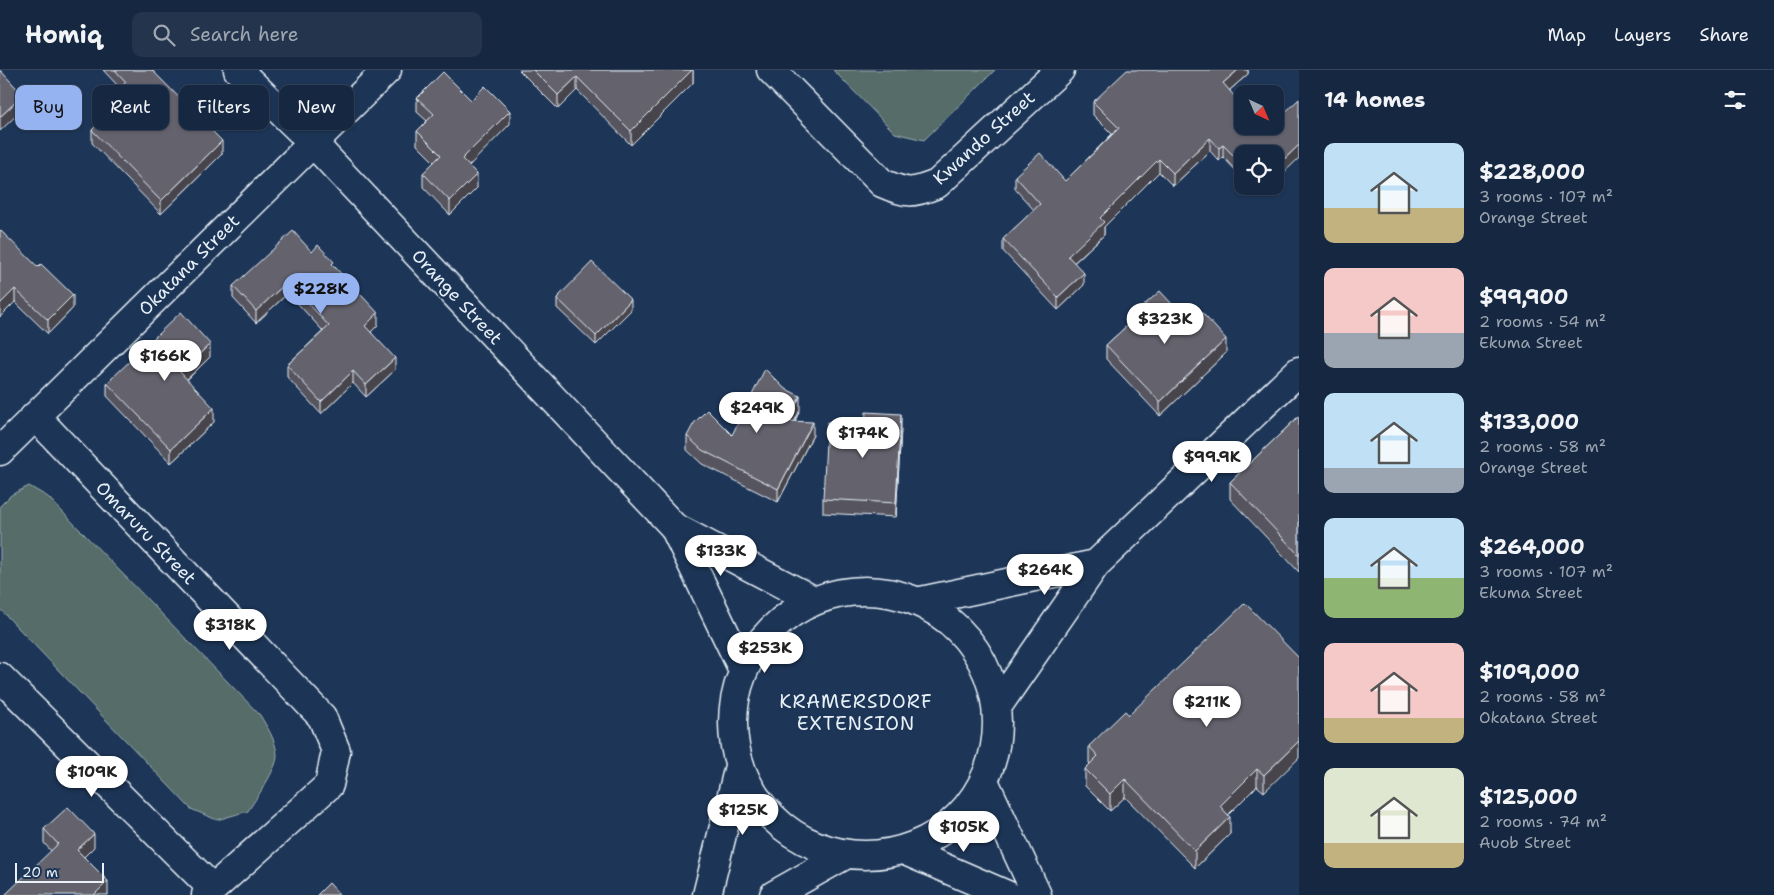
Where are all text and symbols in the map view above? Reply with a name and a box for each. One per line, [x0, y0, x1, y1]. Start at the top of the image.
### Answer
search box [132, 12, 482, 57]
text: Homiq [25, 19, 102, 51]
icon: search [150, 21, 178, 49]
text: Search here [190, 22, 299, 47]
text: Map [1548, 23, 1586, 47]
text: Layers [1614, 23, 1671, 47]
text: Share [1699, 23, 1749, 47]
chip: Buy [15, 85, 82, 130]
chip: Rent [92, 85, 169, 130]
chip: Filters [179, 85, 269, 130]
chip: New [279, 85, 354, 130]
north arrow [1234, 85, 1284, 135]
map controls [1234, 85, 1284, 195]
street label: Kwando Street [928, 86, 1040, 190]
text: 14 homes [1324, 86, 1425, 114]
icon: filters [1721, 86, 1749, 114]
button: locate [1234, 145, 1284, 195]
text: $228,000 [1479, 158, 1585, 186]
icon: home [1364, 163, 1424, 223]
text: 3 rooms · 107 m² [1479, 186, 1613, 207]
text: Orange Street [1479, 207, 1588, 228]
street label: Okatana Street [133, 209, 245, 321]
street label: Orange Street [406, 244, 508, 350]
pin: $228K [286, 272, 356, 315]
text: $228K [294, 278, 348, 299]
text: $99,900 [1479, 283, 1569, 311]
icon: home [1364, 288, 1424, 348]
pin: $323K [1130, 302, 1200, 345]
text: $323K [1138, 308, 1192, 329]
text: 2 rooms · 54 m² [1479, 311, 1606, 332]
text: Ekuma Street [1479, 332, 1583, 353]
pin: $166K [130, 340, 200, 382]
text: $166K [140, 345, 190, 366]
pin: $249K [722, 392, 792, 434]
text: $249K [730, 397, 784, 418]
text: $133,000 [1479, 408, 1579, 436]
icon: home [1364, 413, 1424, 473]
pin: $174K [828, 416, 898, 459]
text: $174K [838, 422, 888, 443]
text: 2 rooms · 58 m² [1479, 436, 1606, 457]
pin: $99.9K [1171, 440, 1253, 483]
text: $99.9K [1183, 446, 1241, 467]
text: Orange Street [1479, 457, 1588, 478]
street label: Omaruru Street [90, 476, 202, 590]
text: $264,000 [1479, 533, 1585, 561]
pin: $133K [686, 534, 756, 577]
icon: home [1364, 538, 1424, 598]
text: $133K [696, 540, 746, 561]
pin: $264K [1010, 554, 1080, 596]
text: $264K [1018, 559, 1072, 580]
text: 3 rooms · 107 m² [1479, 561, 1613, 582]
text: Ekuma Street [1479, 582, 1583, 603]
pin: $318K [195, 608, 265, 651]
text: $318K [205, 614, 255, 635]
pin: $253K [730, 632, 800, 674]
text: $253K [738, 637, 792, 658]
text: $109,000 [1479, 658, 1580, 686]
icon: home [1364, 663, 1424, 723]
pin: $211K [1172, 686, 1242, 728]
text: 2 rooms · 58 m² [1479, 686, 1606, 707]
district label: KRAMERSDORF EXTENSION [779, 689, 933, 736]
text: $211K [1184, 691, 1230, 712]
text: Okatana Street [1479, 707, 1598, 728]
pin: $109K [57, 756, 127, 798]
text: $109K [67, 761, 117, 782]
text: $125,000 [1479, 783, 1578, 811]
icon: home [1364, 788, 1424, 848]
pin: $125K [708, 794, 778, 836]
text: $125K [718, 799, 768, 820]
pin: $105K [929, 810, 999, 853]
text: 2 rooms · 74 m² [1479, 811, 1607, 832]
text: $105K [939, 816, 989, 837]
text: Auob Street [1479, 832, 1571, 853]
scale bar [15, 860, 104, 883]
text: 20 m [22, 863, 58, 881]

